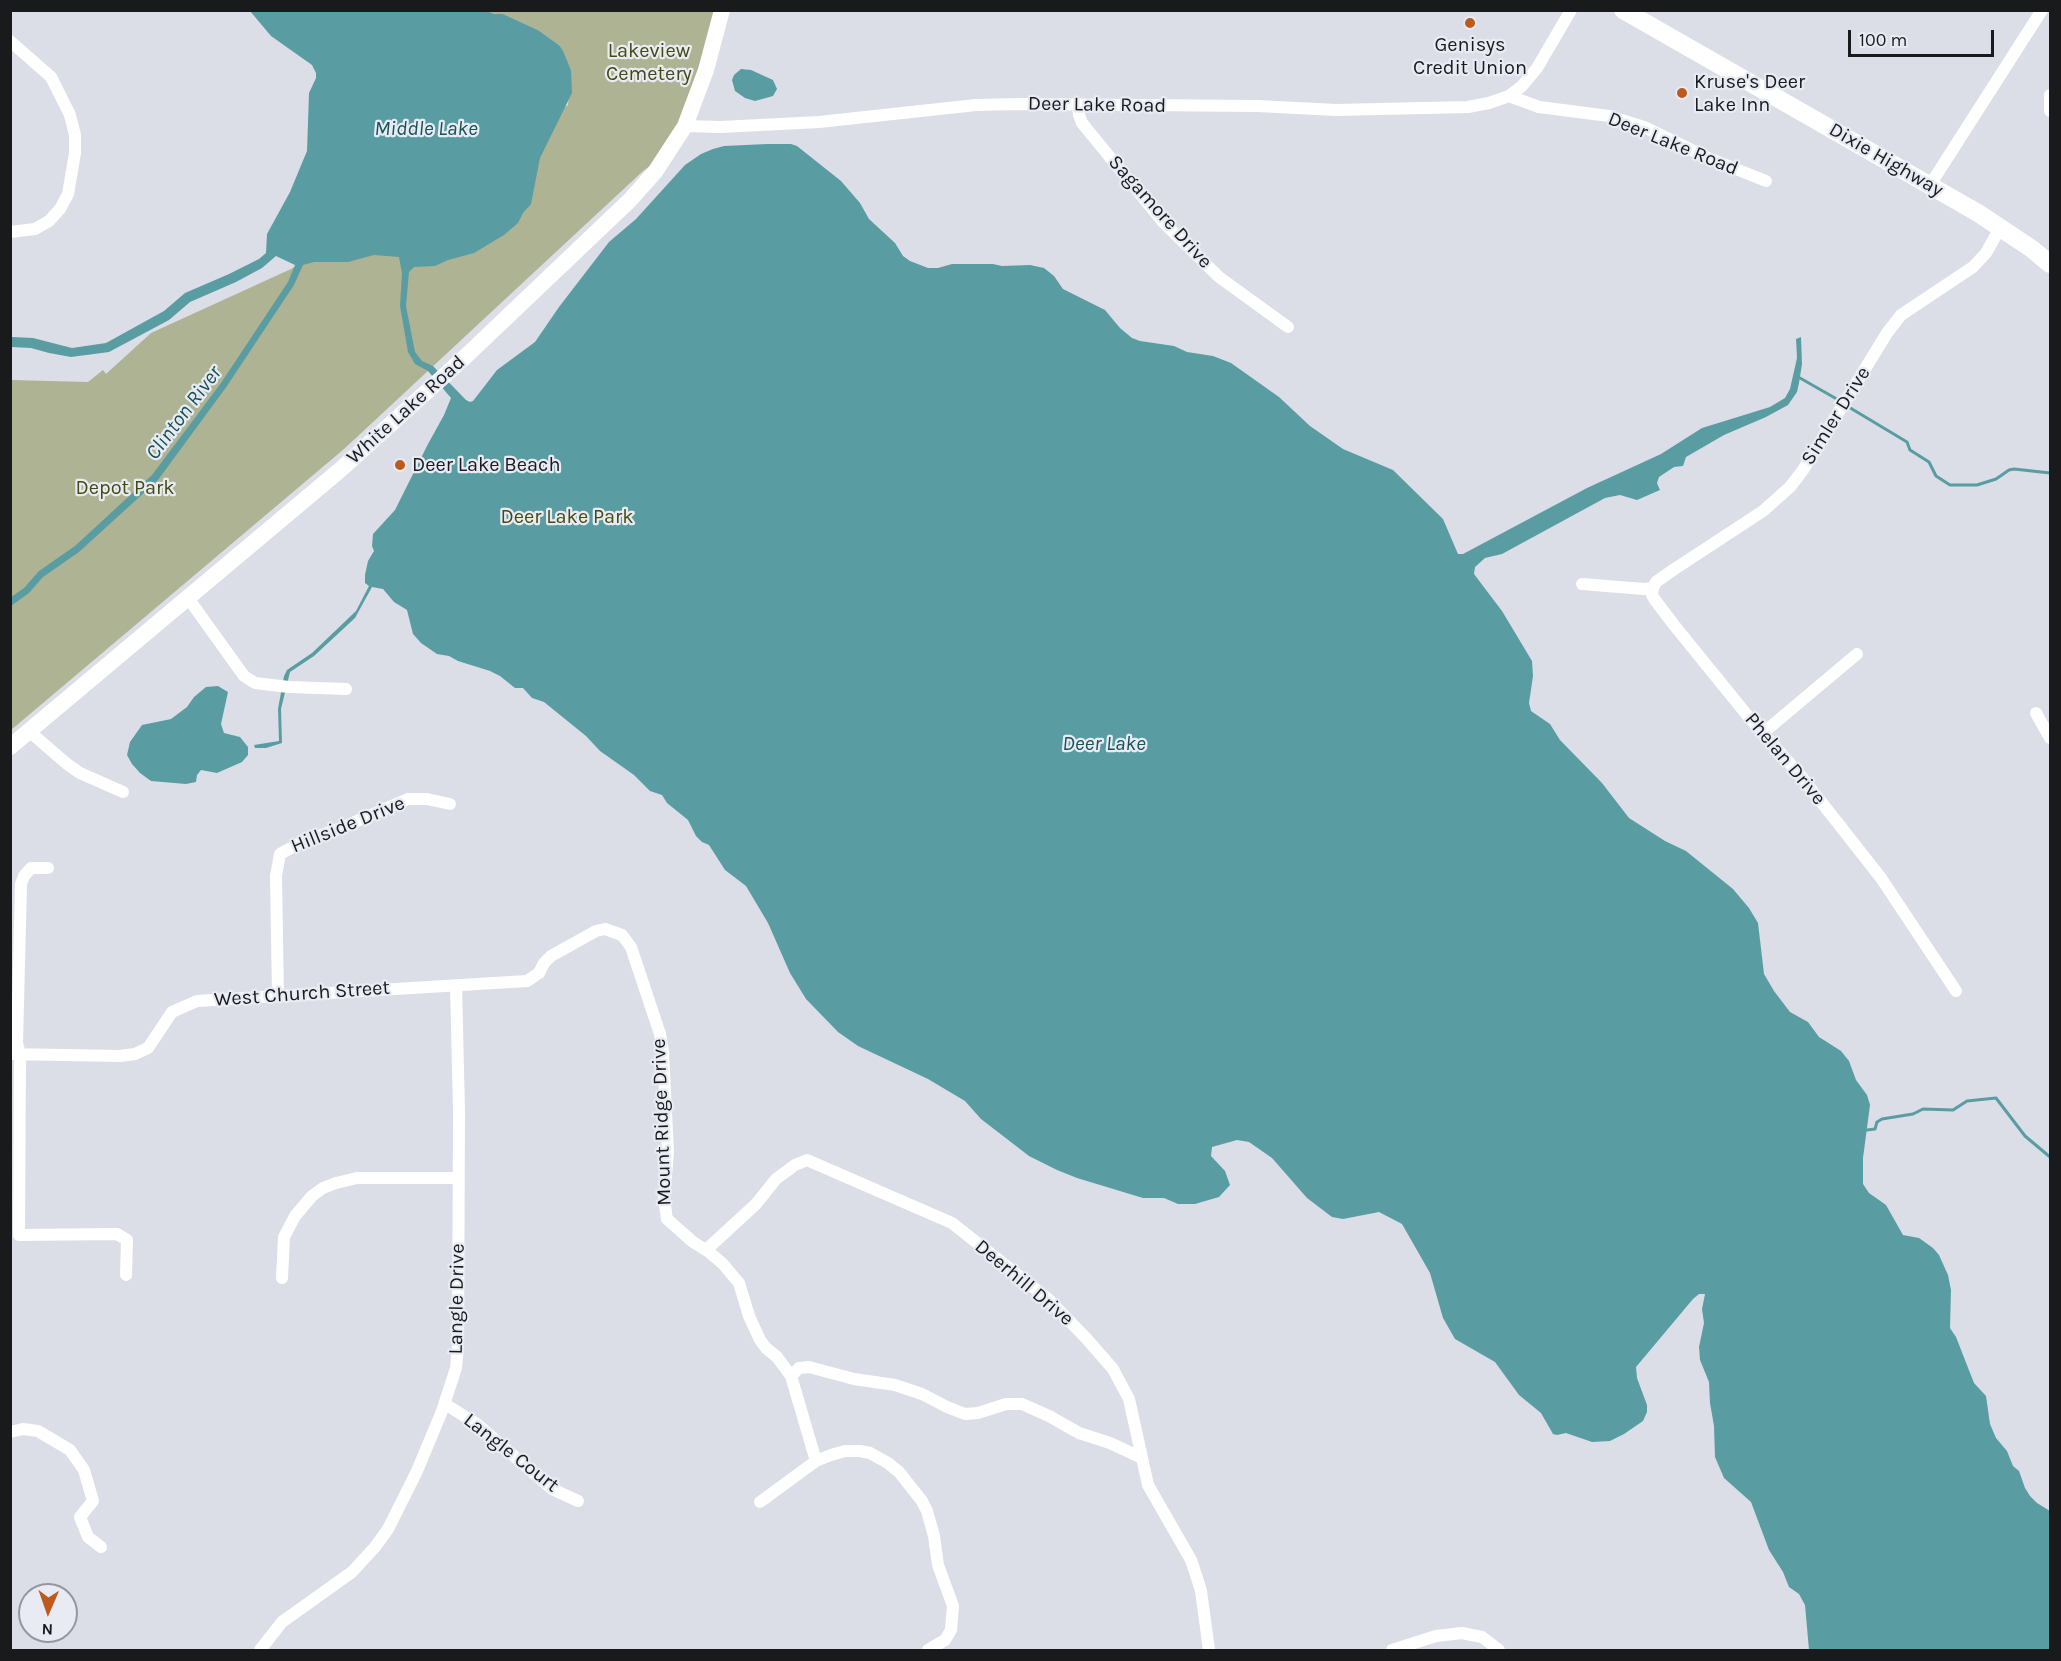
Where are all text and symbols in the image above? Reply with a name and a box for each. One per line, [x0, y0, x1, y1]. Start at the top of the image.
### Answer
marker: Genisys Credit Union [1463, 16, 1477, 30]
scale bar [1851, 18, 1996, 56]
text: 100 m [1859, 29, 1907, 51]
place label: Genisys Credit Union [1413, 33, 1527, 80]
park label: Lakeview Cemetery [606, 39, 692, 86]
place label: Kruse's Deer Lake Inn [1694, 70, 1805, 117]
marker: Kruse's Deer Lake Inn [1675, 86, 1689, 100]
street label: Deer Lake Road [1028, 92, 1166, 118]
street label: Deer Lake Road [1604, 107, 1742, 181]
water label: Middle Lake [374, 116, 478, 142]
street label: Dixie Highway [1825, 118, 1947, 202]
street label: Sagamore Drive [1103, 150, 1217, 274]
street label: White Lake Road [342, 351, 470, 469]
water label: Clinton River [141, 361, 227, 465]
street label: Simler Drive [1796, 362, 1876, 470]
place label: Deer Lake Beach [412, 453, 560, 477]
marker: Deer Lake Beach [393, 458, 407, 472]
park label: Depot Park [76, 476, 174, 500]
park label: Deer Lake Park [501, 505, 633, 529]
street label: Phelan Drive [1739, 708, 1831, 810]
water label: Deer Lake [1062, 731, 1146, 757]
street label: Hillside Drive [288, 791, 408, 859]
street label: West Church Street [213, 976, 391, 1012]
street label: Mount Ridge Drive [647, 1038, 677, 1206]
street label: Deerhill Drive [970, 1235, 1078, 1331]
street label: Langle Drive [444, 1243, 470, 1355]
street label: Langle Court [459, 1408, 563, 1498]
north arrow [18, 1583, 78, 1643]
text: N [41, 1620, 54, 1639]

